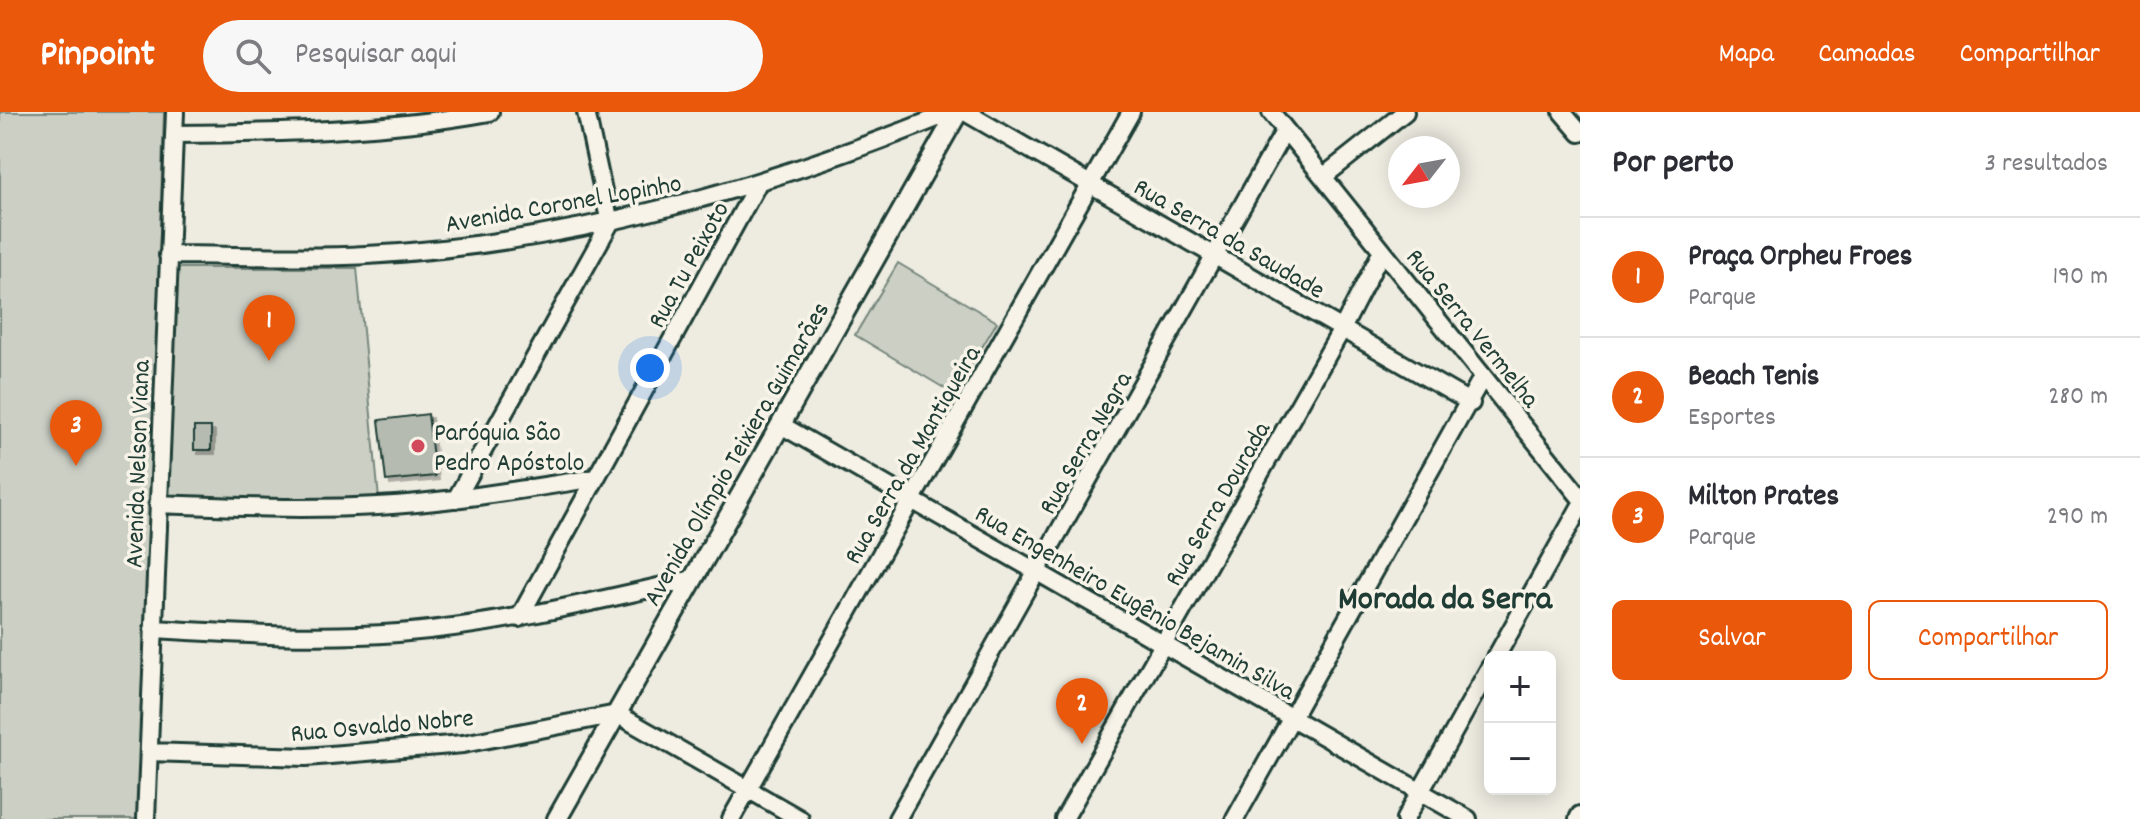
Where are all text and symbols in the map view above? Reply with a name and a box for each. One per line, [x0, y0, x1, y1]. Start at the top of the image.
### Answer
search box [203, 20, 763, 92]
text: Pinpoint [40, 29, 155, 84]
icon: search [231, 34, 275, 78]
text: Pesquisar aqui [295, 35, 457, 78]
text: Mapa [1719, 36, 1774, 76]
text: Camadas [1818, 36, 1916, 76]
text: Compartilhar [1960, 36, 2100, 76]
north arrow [1388, 136, 1460, 208]
text: Por perto [1612, 140, 1734, 189]
text: 3 resultados [1985, 146, 2108, 183]
street label: Avenida Coronel Lopinho [443, 166, 685, 244]
street label: Rua Serra da Saudade [1126, 170, 1331, 310]
street label: Rua Tu Peixoto [640, 196, 740, 336]
text: Praça Orpheu Froes [1688, 237, 1912, 280]
street label: Rua Serra Vermelha [1395, 242, 1548, 417]
text: 1 [1635, 259, 1641, 296]
text: 190 m [2052, 259, 2108, 296]
text: Parque [1688, 280, 1756, 317]
pin: 1 [243, 295, 295, 361]
street label: Avenida Olímpio Teixiera Guimarães [636, 296, 841, 614]
street label: Rua Serra da Mantiqueira [836, 339, 992, 572]
your location [630, 348, 670, 388]
text: Beach Tenis [1688, 357, 1819, 400]
street label: Avenida Nelson Viana [117, 359, 162, 569]
street label: Rua Serra Negra [1031, 365, 1143, 522]
text: 2 [1632, 379, 1644, 416]
text: 280 m [2048, 379, 2108, 416]
pin: 3 [50, 400, 102, 466]
text: Esportes [1688, 400, 1776, 437]
street label: Rua Serra Dourada [1157, 415, 1282, 594]
place label: Paróquia São Pedro Apóstolo [434, 416, 584, 483]
marker: Paróquia São Pedro Apóstolo [409, 437, 427, 455]
text: Milton Prates [1688, 477, 1839, 520]
street label: Rua Engenheiro Eugênio Bejamin Silva [967, 497, 1302, 712]
text: 3 [1632, 499, 1644, 536]
text: 290 m [2047, 499, 2108, 536]
text: Parque [1688, 520, 1756, 557]
district label: Morada da Serra [1338, 577, 1553, 626]
button: Salvar [1612, 600, 1852, 680]
button: Compartilhar [1868, 600, 2108, 680]
map controls [1484, 651, 1556, 795]
button: + [1484, 651, 1556, 723]
pin: 2 [1056, 678, 1108, 744]
street label: Rua Osvaldo Nobre [289, 701, 475, 754]
button: − [1484, 723, 1556, 795]

